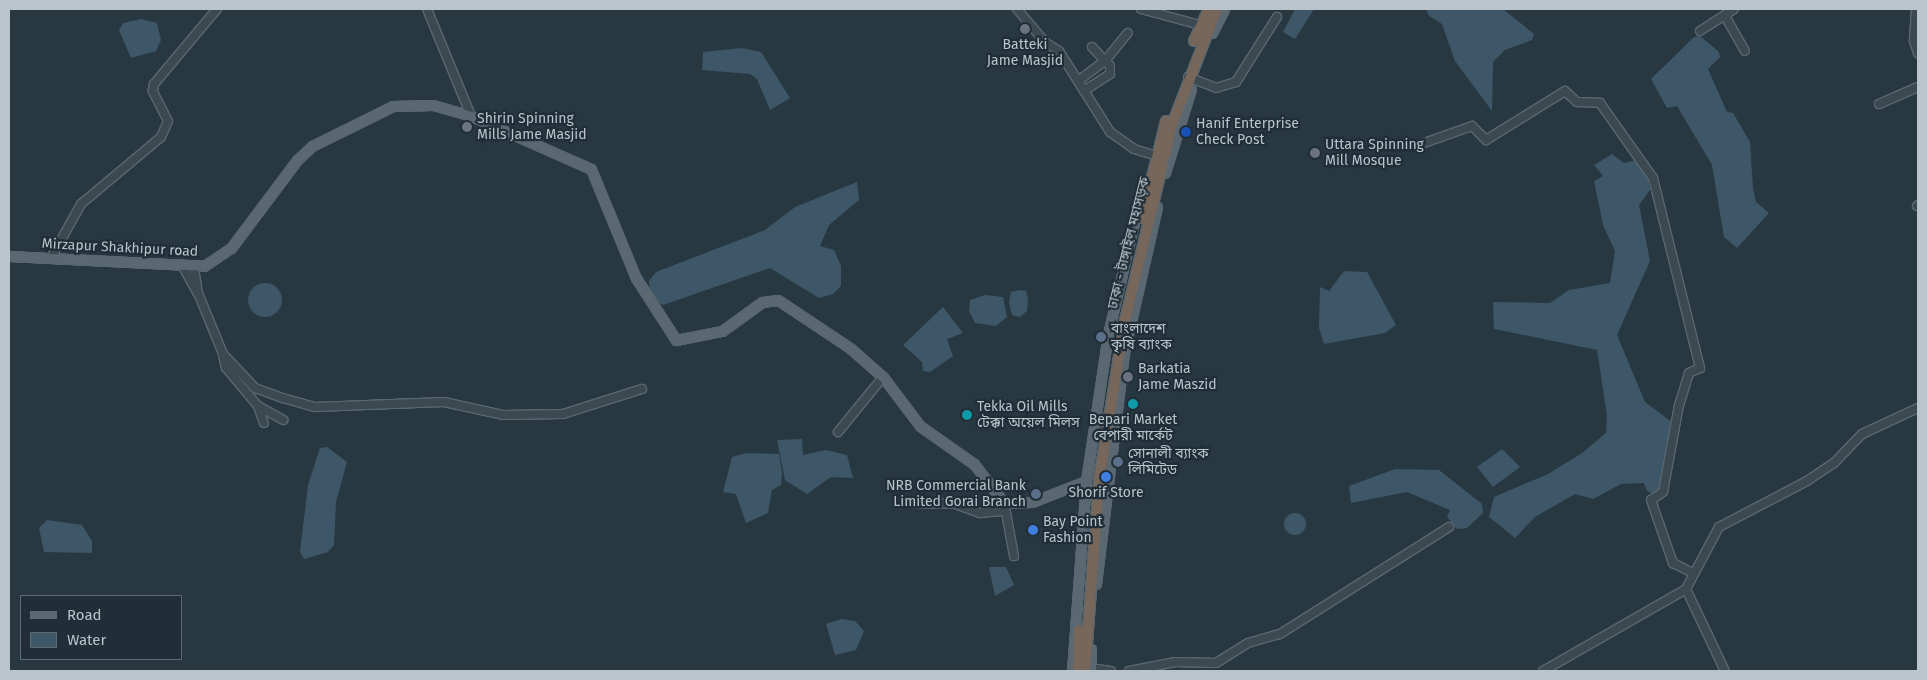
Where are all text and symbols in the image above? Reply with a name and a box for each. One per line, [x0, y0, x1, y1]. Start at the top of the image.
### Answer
marker: Batteki Jame Masjid [1019, 23, 1031, 35]
place label: Batteki Jame Masjid [987, 37, 1063, 70]
place label: Shirin Spinning Mills Jame Masjid [477, 111, 587, 144]
place label: Hanif Enterprise Check Post [1196, 116, 1299, 148]
marker: Shirin Spinning Mills Jame Masjid [461, 121, 473, 133]
marker: Hanif Enterprise Check Post [1180, 126, 1192, 138]
place label: Uttara Spinning Mill Mosque [1325, 137, 1424, 170]
marker: Uttara Spinning Mill Mosque [1309, 147, 1321, 159]
street label: ঢাকা - টাঙ্গাইল মহাসড়ক [1104, 175, 1154, 311]
street label: Mirzapur Shakhipur road [41, 236, 199, 260]
place label: বাংলাদেশ কৃষি ব্যাংক [1111, 321, 1172, 354]
marker: বাংলাদেশ কৃষি ব্যাংক [1095, 331, 1107, 343]
place label: Barkatia Jame Maszid [1138, 361, 1217, 394]
marker: Barkatia Jame Maszid [1122, 371, 1134, 383]
marker: Bepari Market বেপারী মার্কেট [1127, 398, 1139, 410]
place label: Tekka Oil Mills টেক্কা অয়েল মিলস [977, 399, 1080, 432]
marker: Tekka Oil Mills টেক্কা অয়েল মিলস [961, 409, 973, 421]
place label: Bepari Market বেপারী মার্কেট [1089, 412, 1177, 444]
place label: সোনালী ব্যাংক লিমিটেড [1128, 446, 1209, 478]
marker: সোনালী ব্যাংক লিমিটেড [1112, 456, 1124, 468]
marker: Shorif Store [1100, 471, 1112, 483]
place label: NRB Commercial Bank Limited Gorai Branch [886, 478, 1026, 511]
place label: Shorif Store [1068, 485, 1144, 501]
marker: NRB Commercial Bank Limited Gorai Branch [1030, 488, 1042, 500]
place label: Bay Point Fashion [1043, 514, 1103, 546]
marker: Bay Point Fashion [1027, 524, 1039, 536]
legend [20, 595, 182, 660]
text: Road [67, 606, 102, 624]
text: Water [67, 631, 106, 649]

